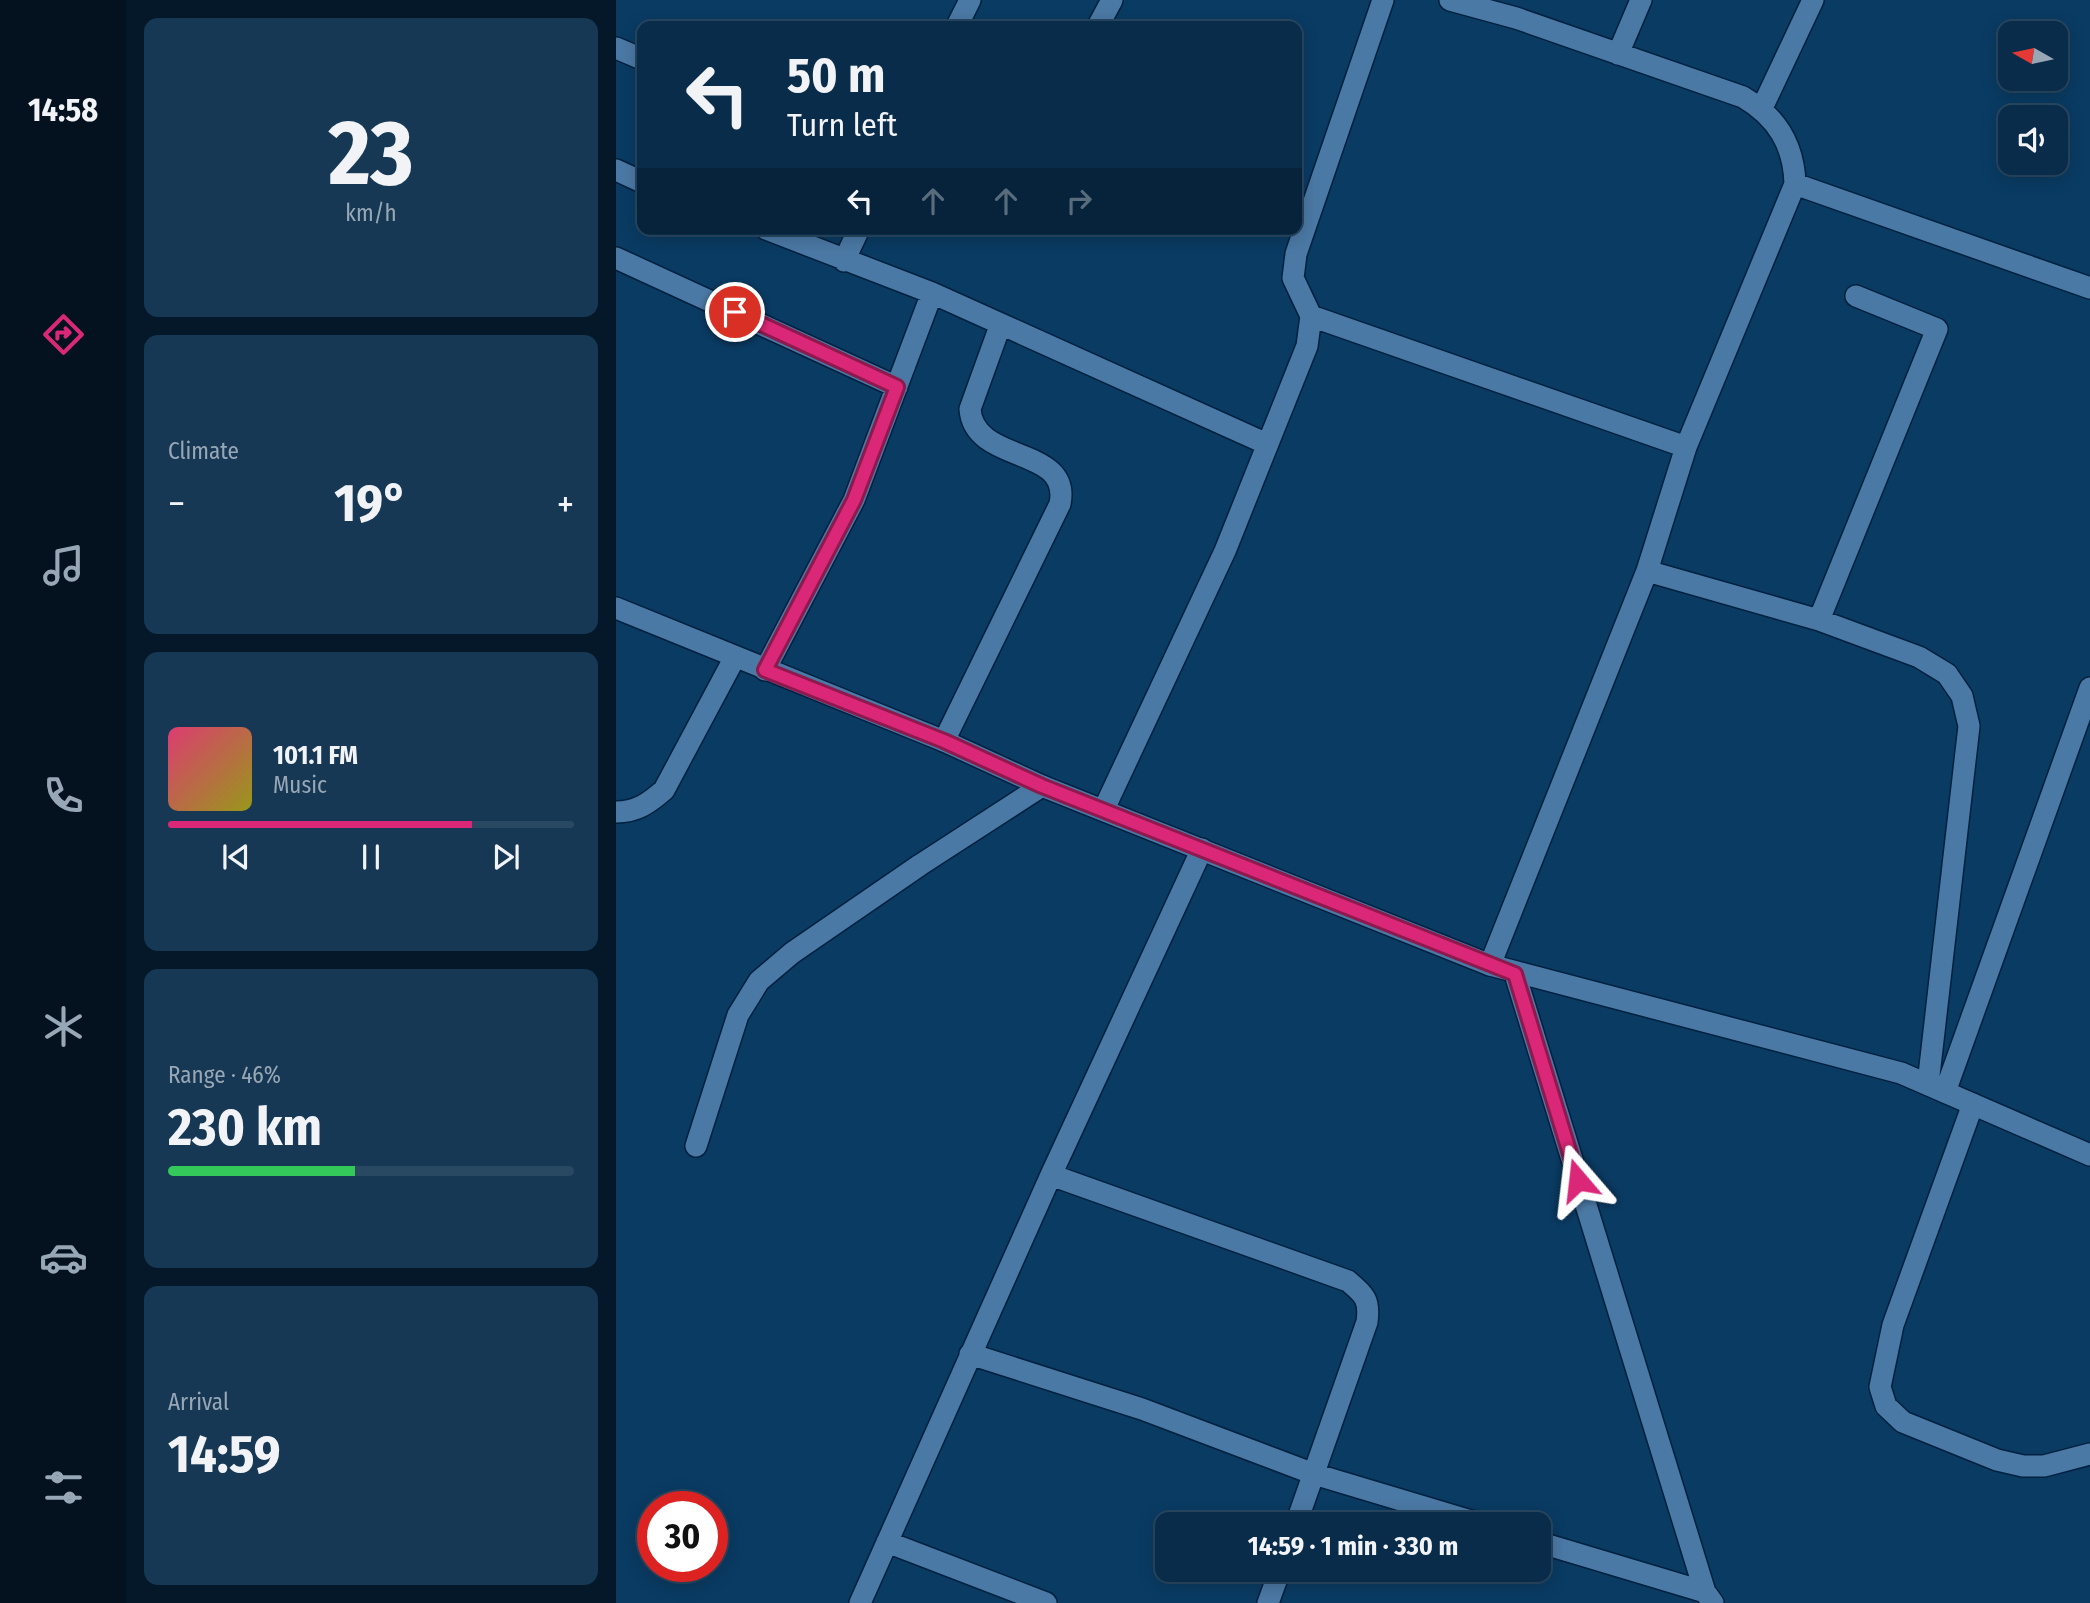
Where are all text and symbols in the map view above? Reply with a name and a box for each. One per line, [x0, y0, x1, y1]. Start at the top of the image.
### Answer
north arrow [1998, 21, 2068, 91]
map controls [1998, 21, 2068, 175]
text: 50 m [787, 46, 885, 105]
icon: left [672, 49, 763, 140]
text: 14:58 [28, 91, 98, 129]
text: 23 [328, 99, 414, 208]
button: sound [1998, 105, 2068, 175]
text: Turn left [787, 106, 897, 144]
icon: left [841, 182, 879, 220]
icon: ahead [914, 182, 952, 220]
icon: ahead [987, 182, 1025, 220]
icon: right [1060, 182, 1098, 220]
text: km/h [345, 199, 397, 227]
pin [705, 282, 765, 342]
icon: arrive [716, 293, 754, 331]
icon: directions [39, 310, 88, 359]
text: Climate [168, 437, 239, 465]
text: 19° [334, 472, 408, 535]
text: − [168, 481, 185, 527]
text: + [557, 481, 574, 527]
icon: music [39, 541, 88, 590]
text: 101.1 FM [273, 740, 358, 771]
icon: phone [39, 771, 88, 820]
text: Music [273, 771, 327, 799]
icon: previous [217, 838, 255, 876]
icon: pause [352, 838, 390, 876]
icon: next [487, 838, 525, 876]
icon: climate [39, 1002, 88, 1051]
text: Range · 46% [168, 1061, 281, 1089]
text: 230 km [168, 1096, 322, 1159]
position arrow [1541, 1143, 1615, 1217]
icon: car [39, 1233, 88, 1282]
text: Arrival [168, 1388, 229, 1416]
text: 14:59 [168, 1423, 281, 1486]
icon: filters [39, 1463, 88, 1512]
speed limit sign: 30 [637, 1491, 728, 1582]
text: 14:59 · 1 min · 330 m [1248, 1531, 1458, 1562]

